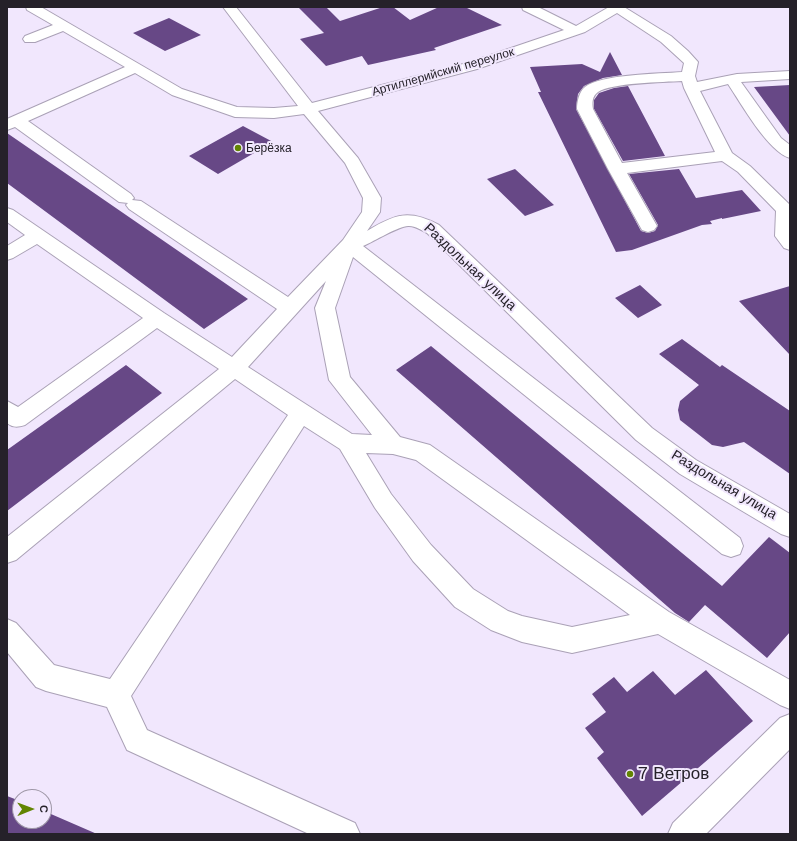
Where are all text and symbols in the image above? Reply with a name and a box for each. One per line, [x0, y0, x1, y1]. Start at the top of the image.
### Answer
street label: Артиллерийский переулок [370, 45, 516, 99]
place label: Берёзка [246, 141, 292, 155]
marker: Берёзка [233, 143, 243, 153]
street label: Раздольная улица [420, 220, 520, 314]
street label: Раздольная улица [668, 447, 780, 523]
place label: 7 Ветров [638, 764, 709, 784]
marker: 7 Ветров [625, 769, 635, 779]
north arrow [12, 789, 52, 829]
text: С [37, 805, 50, 813]

